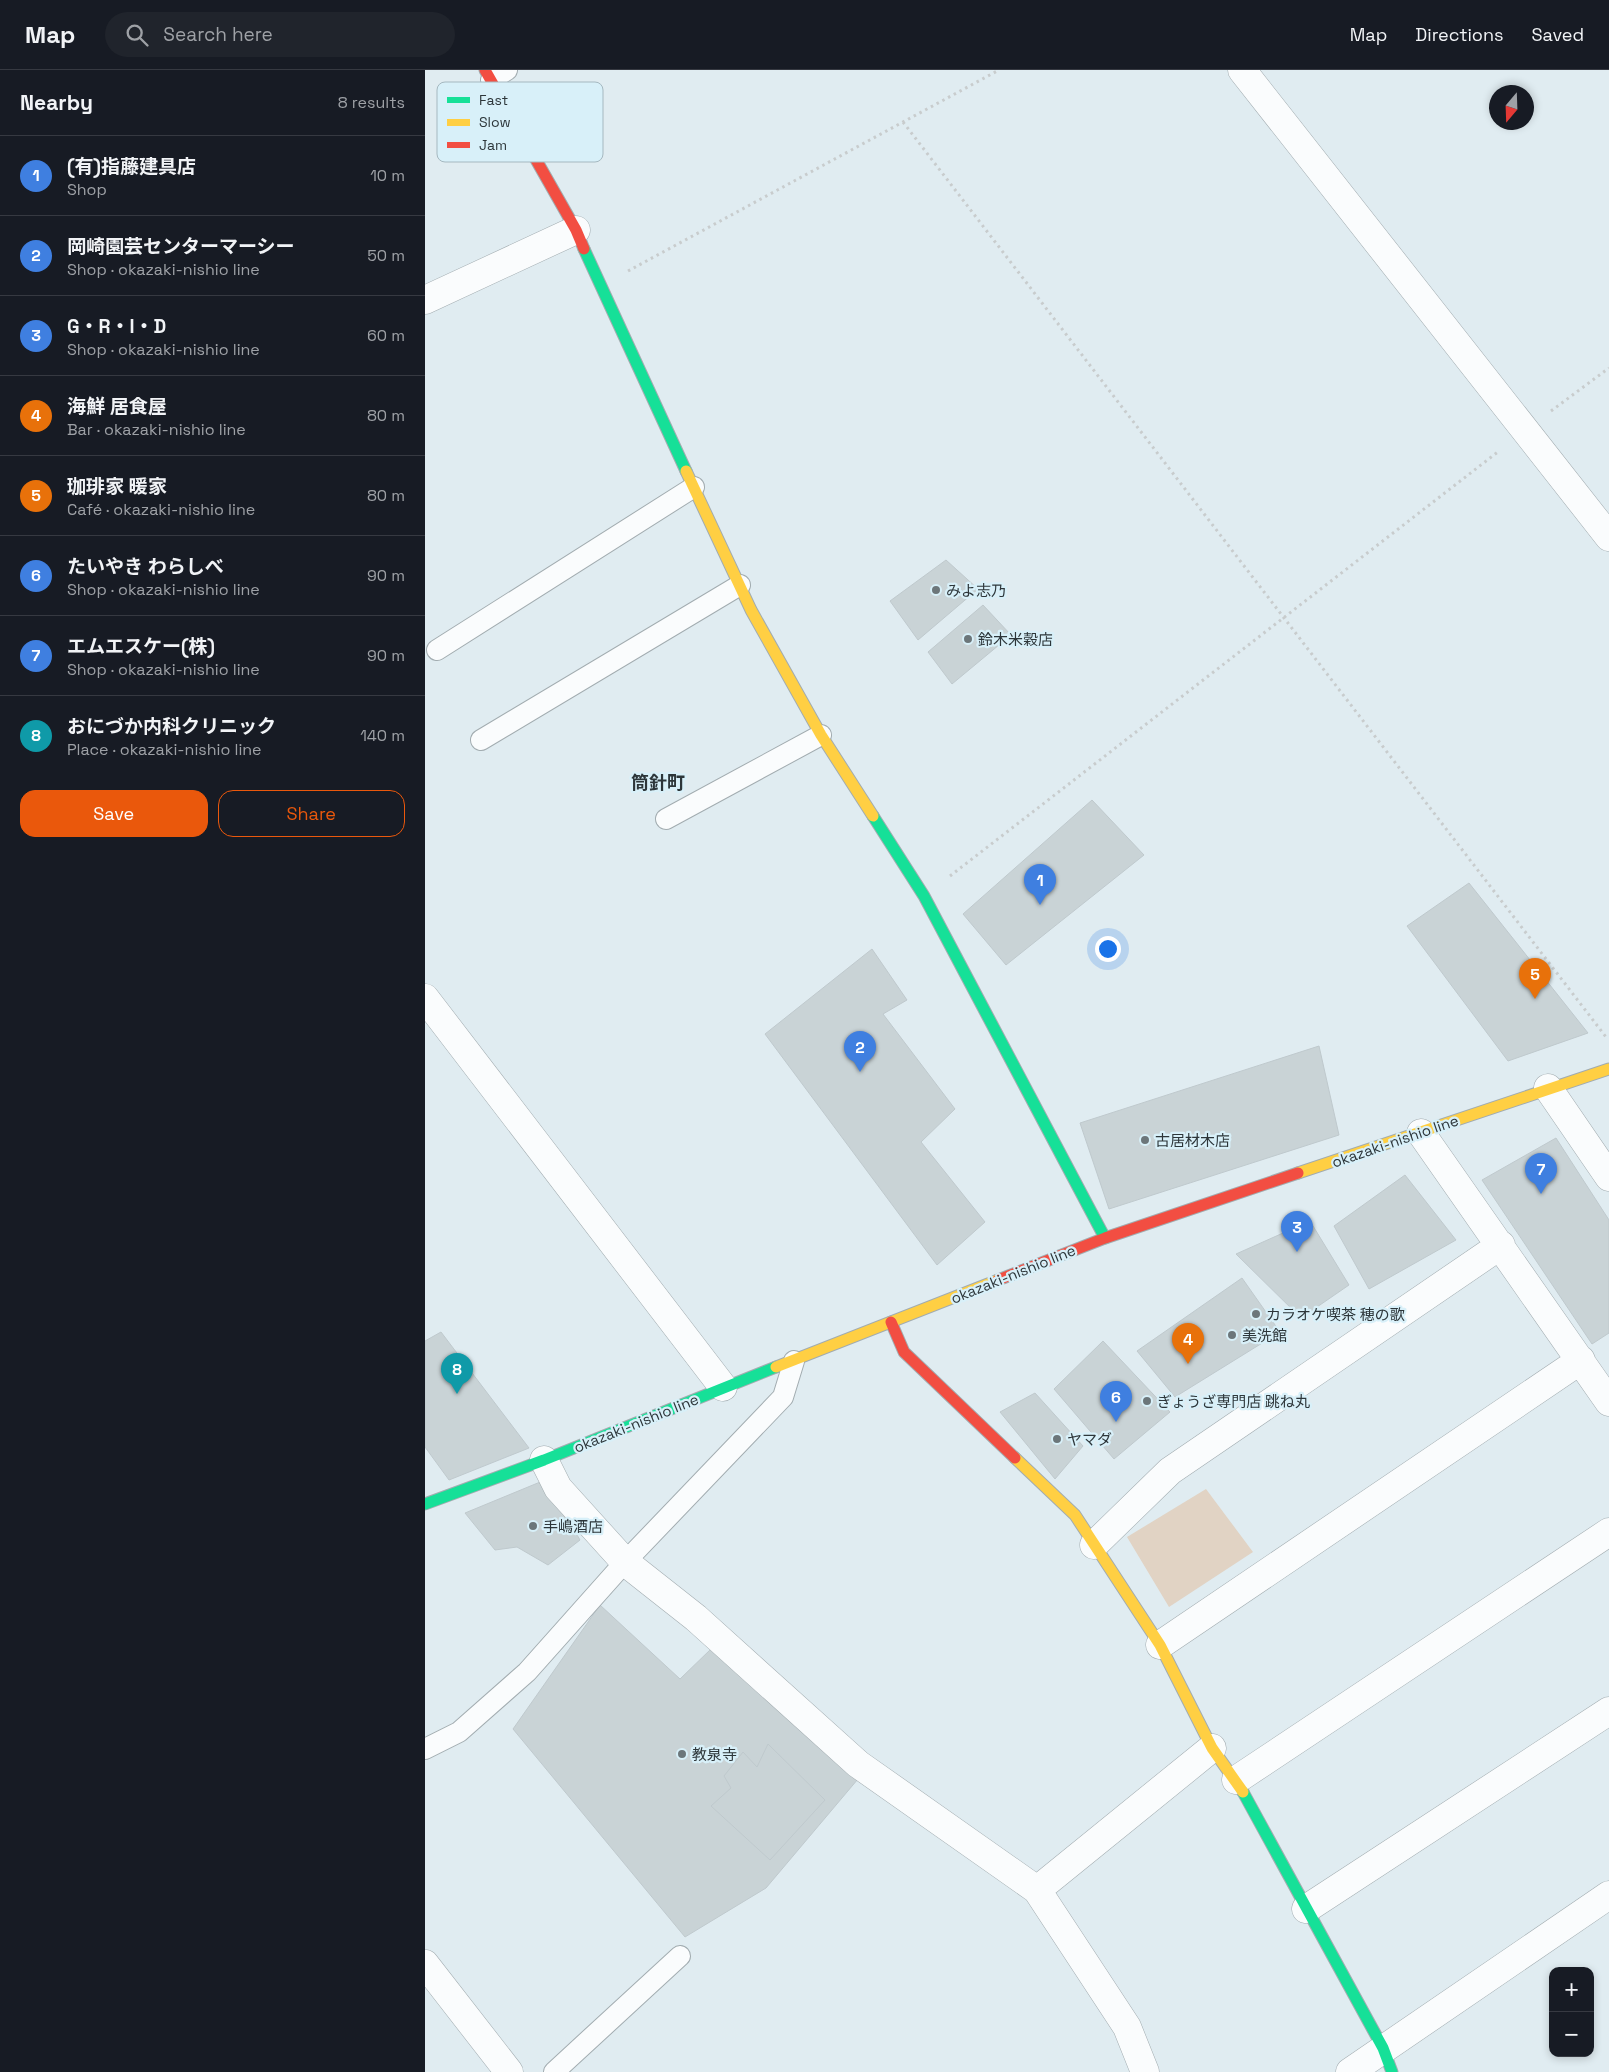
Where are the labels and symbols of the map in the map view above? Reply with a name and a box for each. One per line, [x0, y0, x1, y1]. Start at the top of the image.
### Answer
legend [437, 82, 603, 162]
north arrow [1489, 85, 1534, 130]
text: Fast [479, 91, 508, 109]
text: Slow [479, 113, 511, 131]
text: Jam [479, 136, 507, 154]
place label: みよ志乃 [946, 581, 1006, 600]
marker: みよ志乃 [930, 584, 942, 596]
place label: 鈴木米穀店 [978, 630, 1053, 649]
marker: 鈴木米穀店 [962, 633, 974, 645]
district label: 筒針町 [631, 771, 685, 794]
pin: 1 [1024, 864, 1056, 905]
your location [1095, 936, 1121, 962]
pin: 5 [1519, 958, 1551, 999]
pin: 2 [844, 1031, 876, 1072]
street label: okazaki-nishio line [1329, 1110, 1461, 1172]
place label: 古居材木店 [1155, 1131, 1230, 1150]
marker: 古居材木店 [1139, 1134, 1151, 1146]
pin: 7 [1525, 1153, 1557, 1194]
pin: 3 [1281, 1211, 1313, 1252]
street label: okazaki-nishio line [948, 1240, 1078, 1308]
place label: カラオケ喫茶 穂の歌 [1266, 1305, 1405, 1324]
marker: カラオケ喫茶 穂の歌 [1250, 1308, 1262, 1320]
pin: 4 [1172, 1323, 1204, 1364]
place label: 美洗館 [1242, 1326, 1287, 1345]
marker: 美洗館 [1226, 1329, 1238, 1341]
pin: 8 [441, 1353, 473, 1394]
pin: 6 [1100, 1381, 1132, 1422]
street label: okazaki-nishio line [571, 1389, 701, 1457]
place label: ぎょうざ専門店 跳ね丸 [1157, 1392, 1310, 1411]
marker: ぎょうざ専門店 跳ね丸 [1141, 1395, 1153, 1407]
place label: ヤマダ [1067, 1430, 1112, 1449]
marker: ヤマダ [1051, 1433, 1063, 1445]
place label: 手嶋酒店 [543, 1517, 603, 1536]
marker: 手嶋酒店 [527, 1520, 539, 1532]
place label: 教泉寺 [692, 1745, 737, 1764]
marker: 教泉寺 [676, 1748, 688, 1760]

